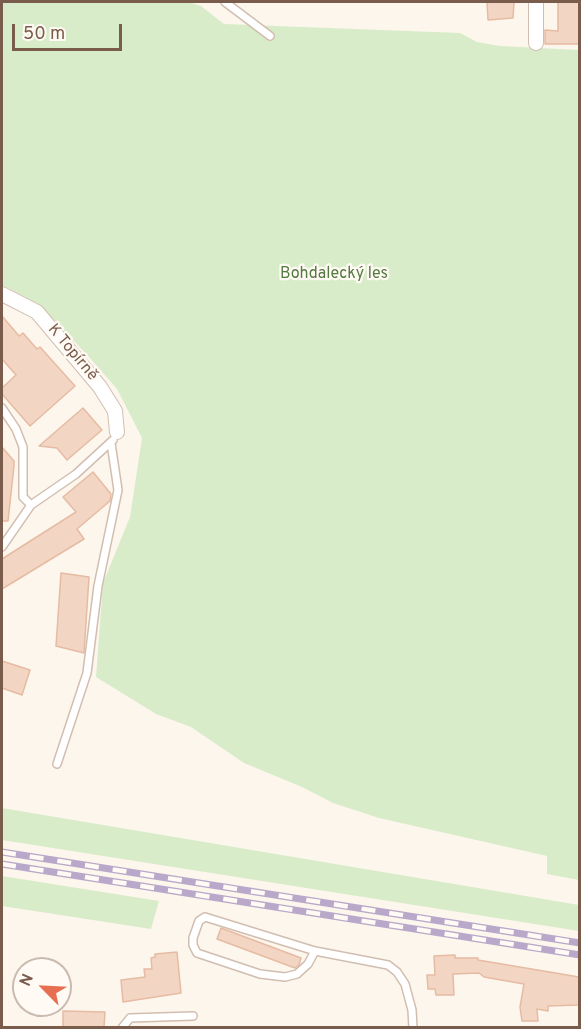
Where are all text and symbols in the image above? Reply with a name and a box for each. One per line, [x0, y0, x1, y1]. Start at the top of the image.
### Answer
scale bar [15, 12, 124, 50]
text: 50 m [23, 23, 65, 46]
park label: Bohdalecký les [280, 265, 388, 285]
street label: K Topírně [43, 321, 101, 385]
north arrow [12, 957, 72, 1017]
text: N [16, 971, 39, 990]

